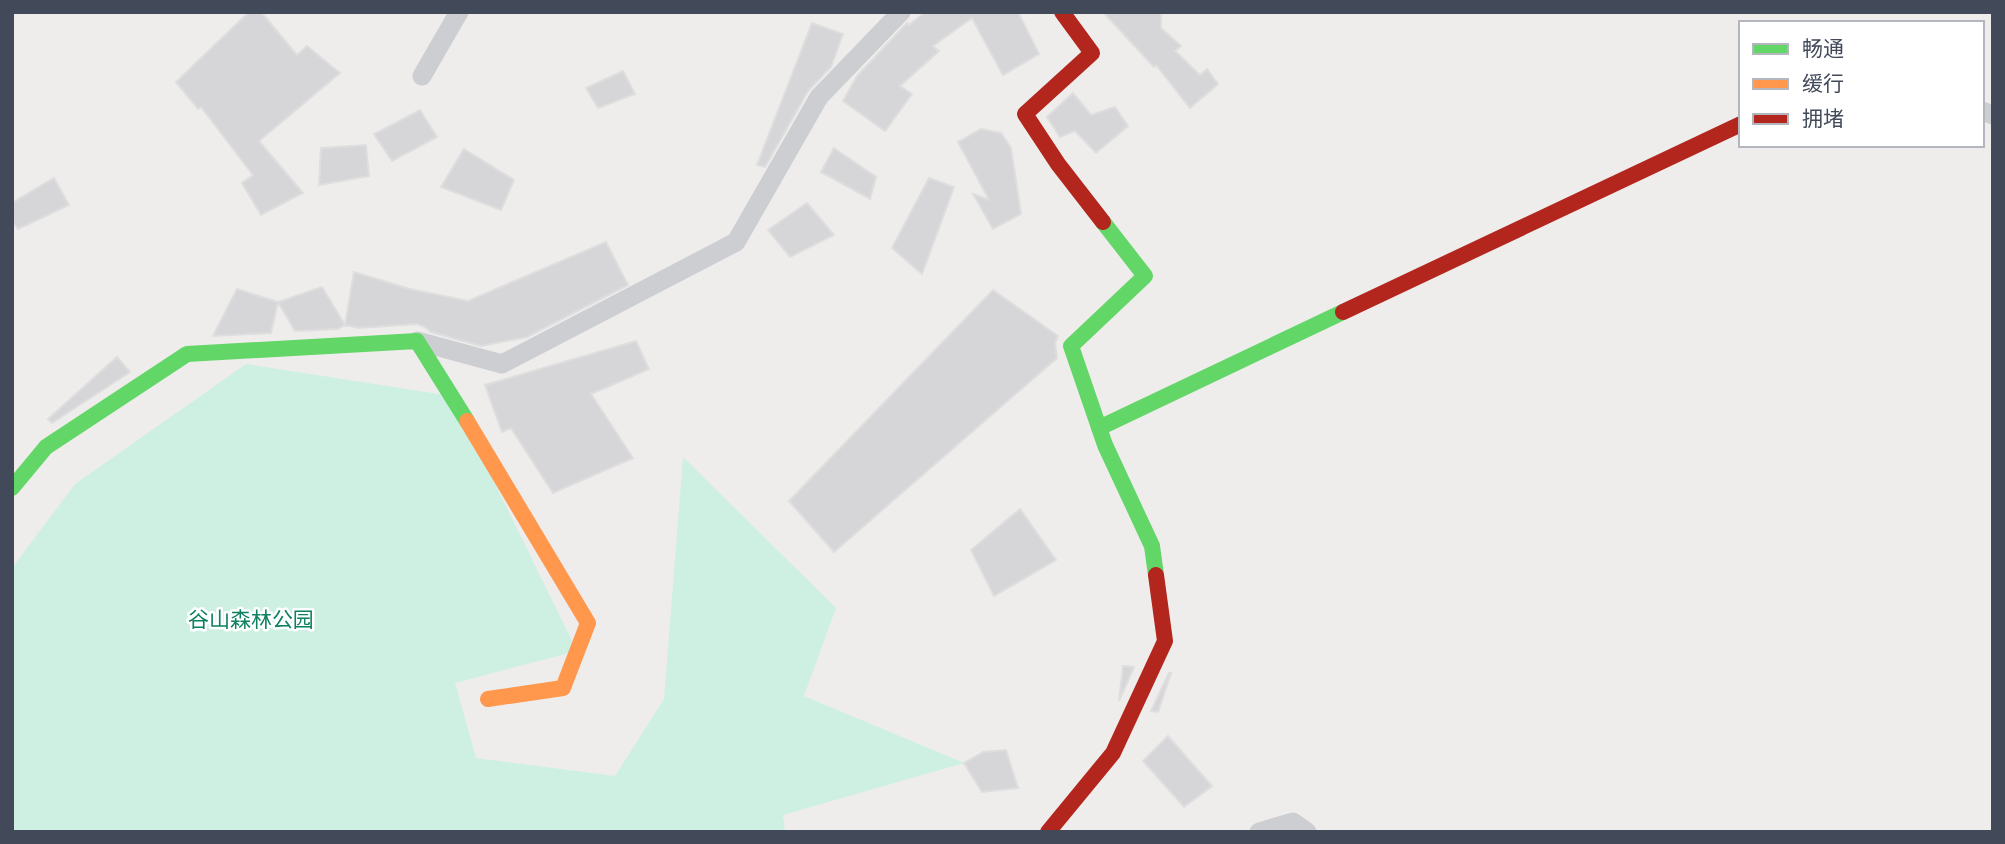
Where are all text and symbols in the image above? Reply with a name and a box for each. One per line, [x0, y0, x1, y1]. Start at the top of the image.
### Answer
legend [1739, 21, 1984, 147]
text: 畅通 [1802, 36, 1844, 61]
text: 缓行 [1802, 71, 1844, 96]
text: 拥堵 [1802, 106, 1844, 131]
park label: 谷山森林公园 [188, 607, 314, 632]

